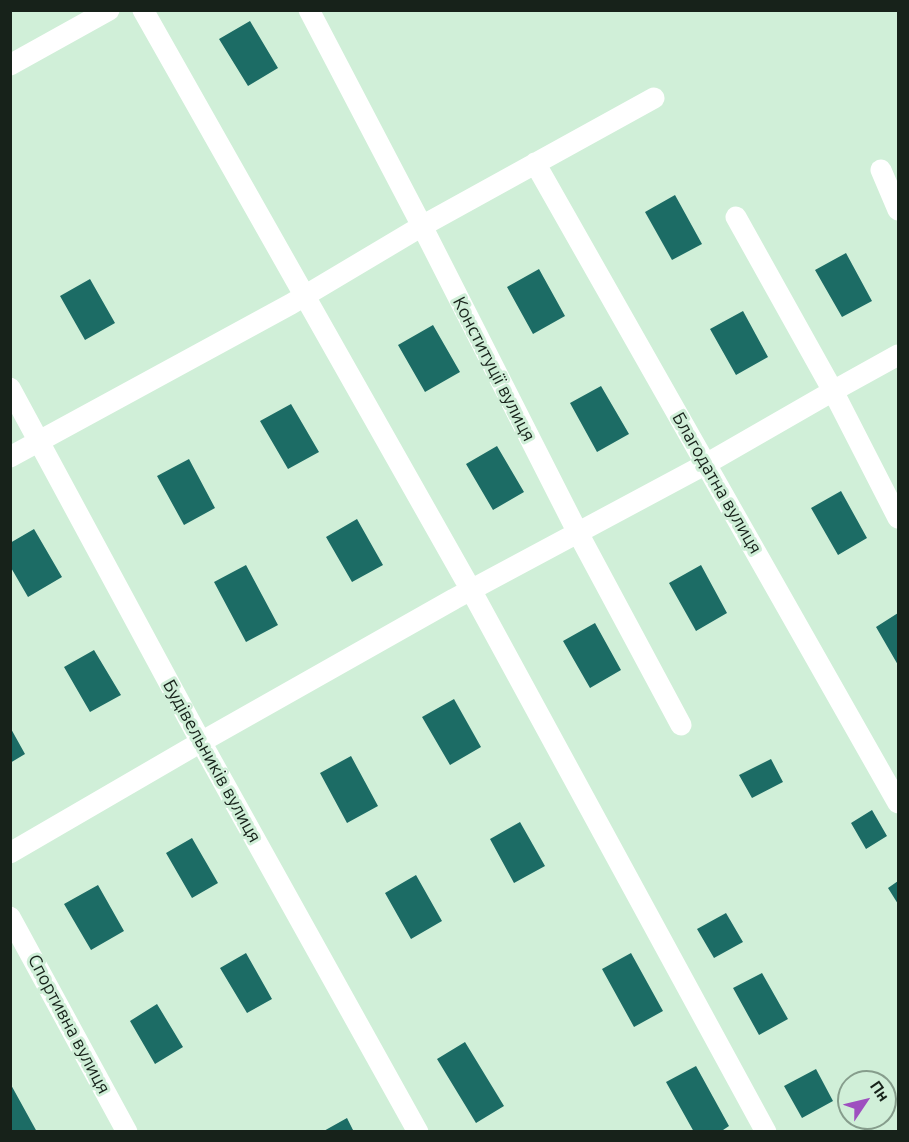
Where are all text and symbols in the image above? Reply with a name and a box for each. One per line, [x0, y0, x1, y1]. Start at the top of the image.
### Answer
street label: Конституції вулиця [448, 293, 540, 445]
street label: Благодатна вулиця [668, 408, 766, 558]
street label: Будівельників вулиця [158, 676, 266, 846]
street label: Спортивна вулиця [23, 951, 115, 1097]
north arrow [837, 1070, 897, 1130]
text: Пн [867, 1077, 893, 1105]

